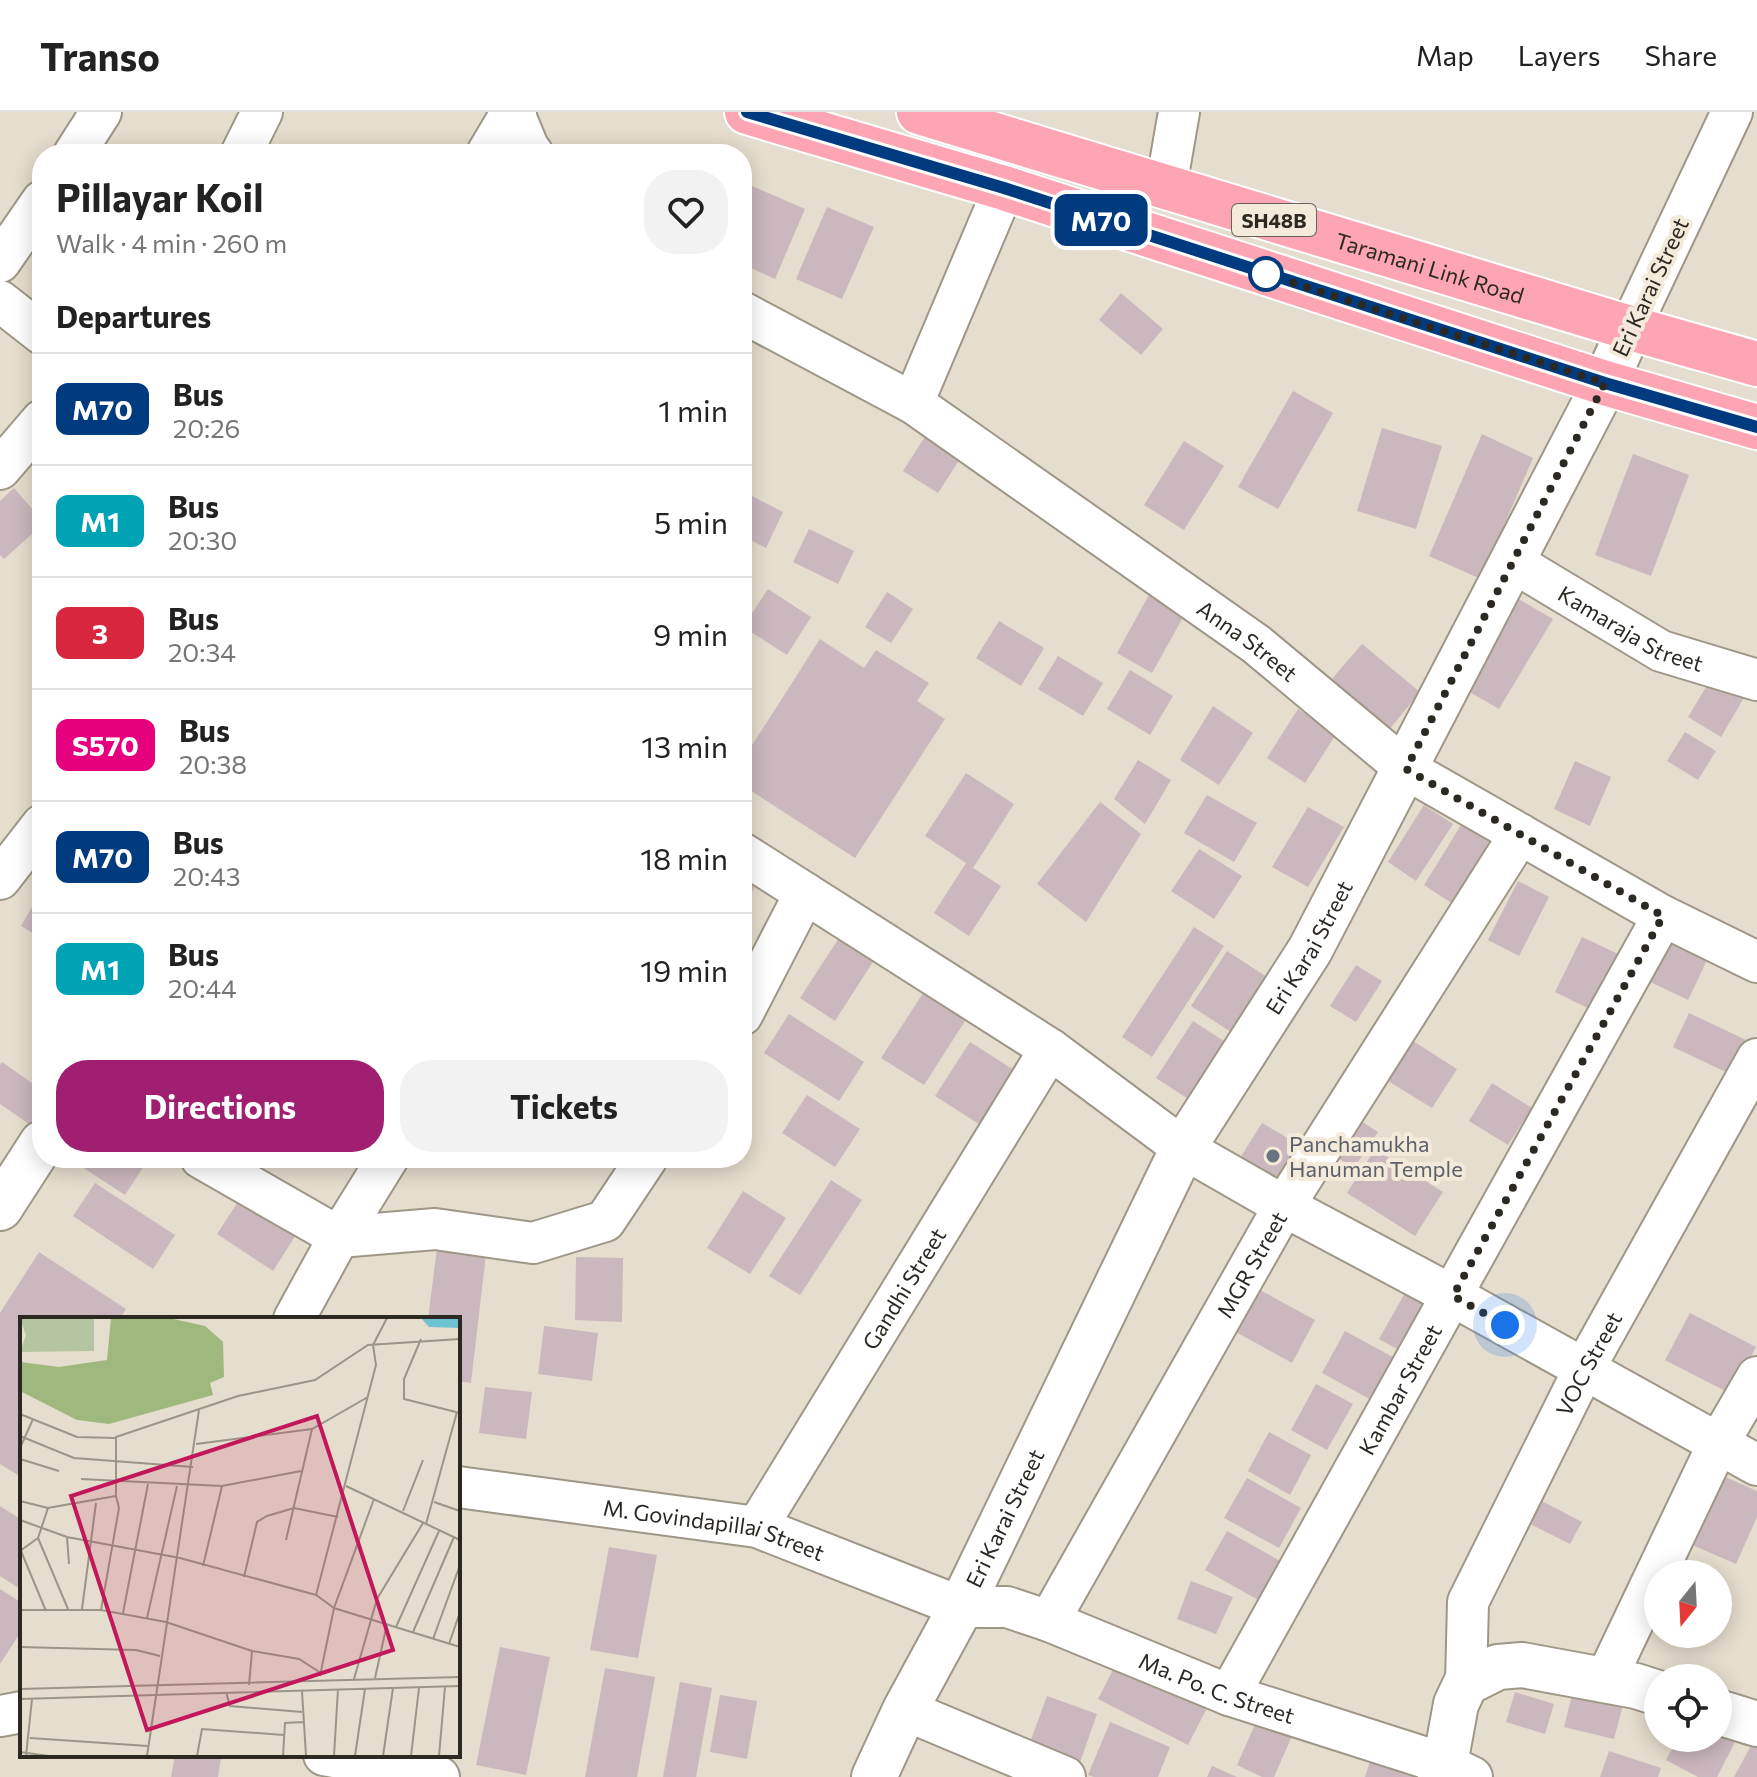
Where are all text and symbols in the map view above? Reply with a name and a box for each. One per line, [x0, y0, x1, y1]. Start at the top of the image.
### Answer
text: Transo [40, 32, 160, 79]
text: Map [1416, 38, 1474, 72]
text: Layers [1518, 38, 1600, 72]
text: Share [1644, 38, 1717, 72]
button: heart [644, 170, 728, 254]
text: Pillayar Koil [56, 173, 264, 220]
line badge: M70 [1055, 194, 1147, 246]
text: M70 [1071, 203, 1131, 237]
road number: SH48B [1232, 204, 1316, 236]
street label: Eri Karai Street [1606, 213, 1694, 361]
street label: Taramani Link Road [1333, 226, 1527, 309]
text: Walk · 4 min · 260 m [56, 227, 287, 258]
unlabelled marker [1249, 257, 1283, 291]
text: Departures [56, 297, 211, 334]
text: Bus [173, 375, 224, 412]
text: 1 min [658, 391, 728, 428]
text: M70 [72, 392, 133, 426]
text: 20:26 [173, 412, 240, 443]
text: Bus [168, 487, 219, 524]
text: 5 min [654, 503, 728, 540]
text: M1 [80, 504, 120, 538]
text: 20:30 [168, 524, 237, 555]
street label: Kamaraja Street [1554, 579, 1707, 677]
street label: Anna Street [1193, 594, 1303, 687]
text: Bus [168, 599, 219, 636]
text: 9 min [653, 615, 728, 652]
text: 3 [92, 616, 108, 650]
text: 20:34 [168, 636, 236, 667]
text: Bus [179, 711, 230, 748]
text: 13 min [641, 727, 728, 764]
text: S570 [72, 728, 139, 762]
text: 20:38 [179, 748, 247, 779]
text: Bus [173, 823, 224, 860]
text: 18 min [640, 839, 728, 876]
text: M70 [72, 840, 133, 874]
text: 20:43 [173, 860, 241, 891]
street label: Eri Karai Street [1259, 876, 1357, 1019]
text: Bus [168, 935, 219, 972]
text: 19 min [640, 951, 728, 988]
text: M1 [80, 952, 120, 986]
text: 20:44 [168, 972, 237, 1003]
button: Directions [56, 1060, 384, 1152]
button: Tickets [400, 1060, 728, 1152]
place label: Panchamukha Hanuman Temple [1289, 1130, 1463, 1182]
marker: Panchamukha Hanuman Temple [1264, 1147, 1282, 1165]
street label: MGR Street [1210, 1206, 1292, 1322]
street label: Gandhi Street [856, 1223, 951, 1354]
your location [1485, 1305, 1525, 1345]
street label: VOC Street [1549, 1307, 1627, 1420]
inset map [20, 1317, 460, 1757]
street label: Kambar Street [1352, 1319, 1446, 1459]
street label: Eri Karai Street [959, 1444, 1049, 1591]
street label: M. Govindapillai Street [602, 1493, 829, 1566]
north arrow [1644, 1560, 1732, 1648]
map controls [1644, 1560, 1732, 1752]
street label: Ma. Po. C. Street [1135, 1646, 1298, 1729]
button: locate [1644, 1664, 1732, 1752]

